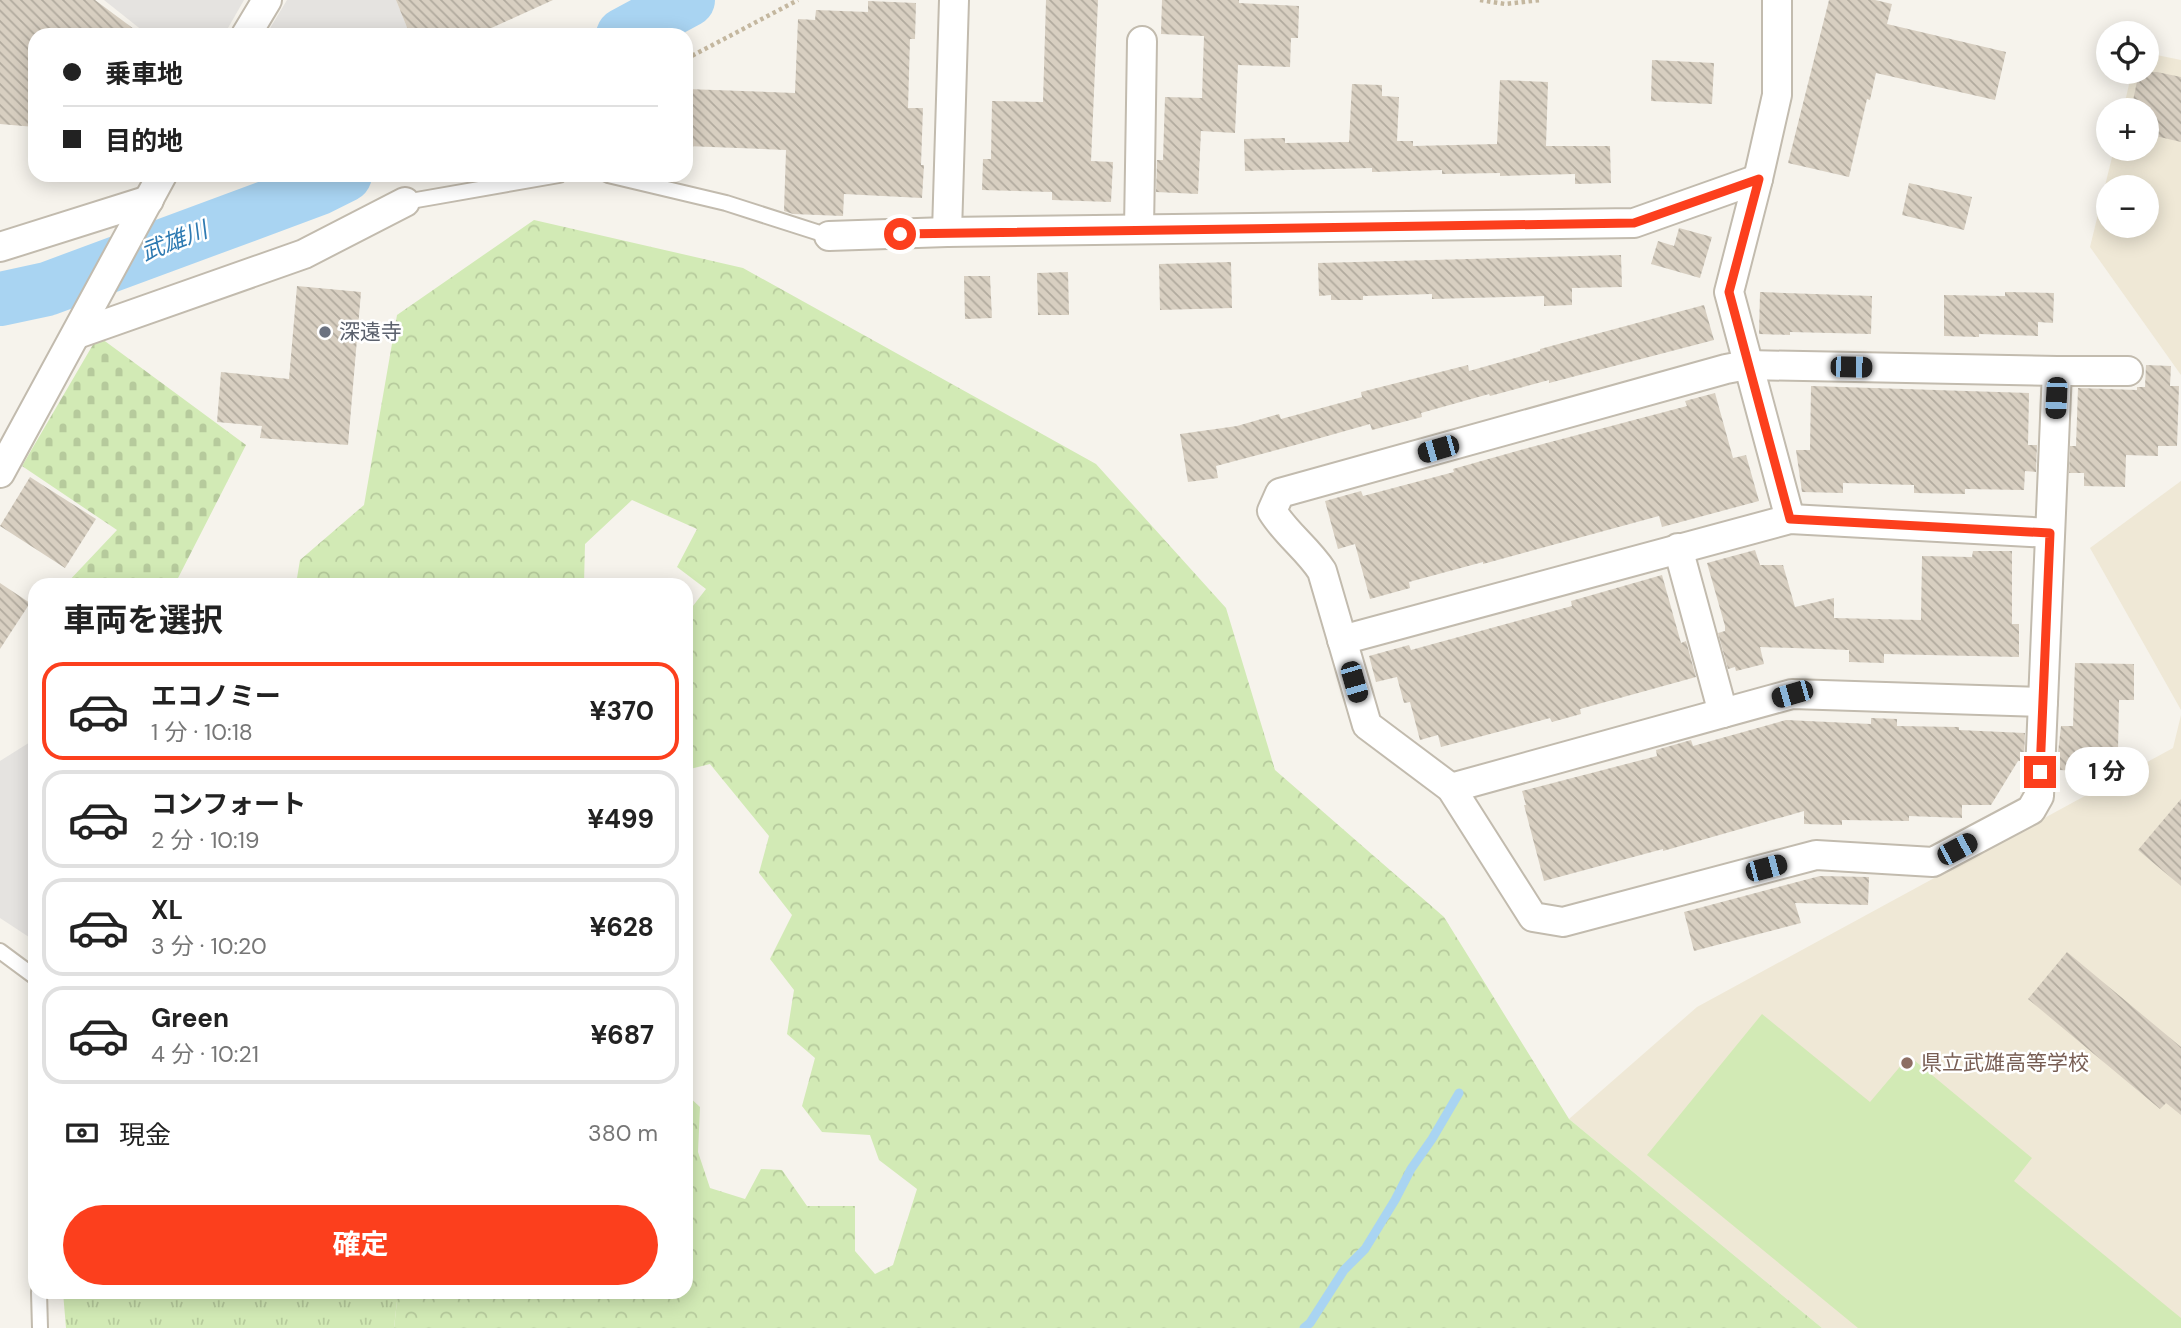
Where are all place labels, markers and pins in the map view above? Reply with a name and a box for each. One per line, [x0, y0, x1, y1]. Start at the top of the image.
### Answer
place label: 深遠寺 [339, 318, 402, 346]
marker: 深遠寺 [317, 324, 333, 340]
place label: 県立武雄高等学校 [1921, 1049, 2089, 1077]
marker: 県立武雄高等学校 [1899, 1055, 1915, 1071]

